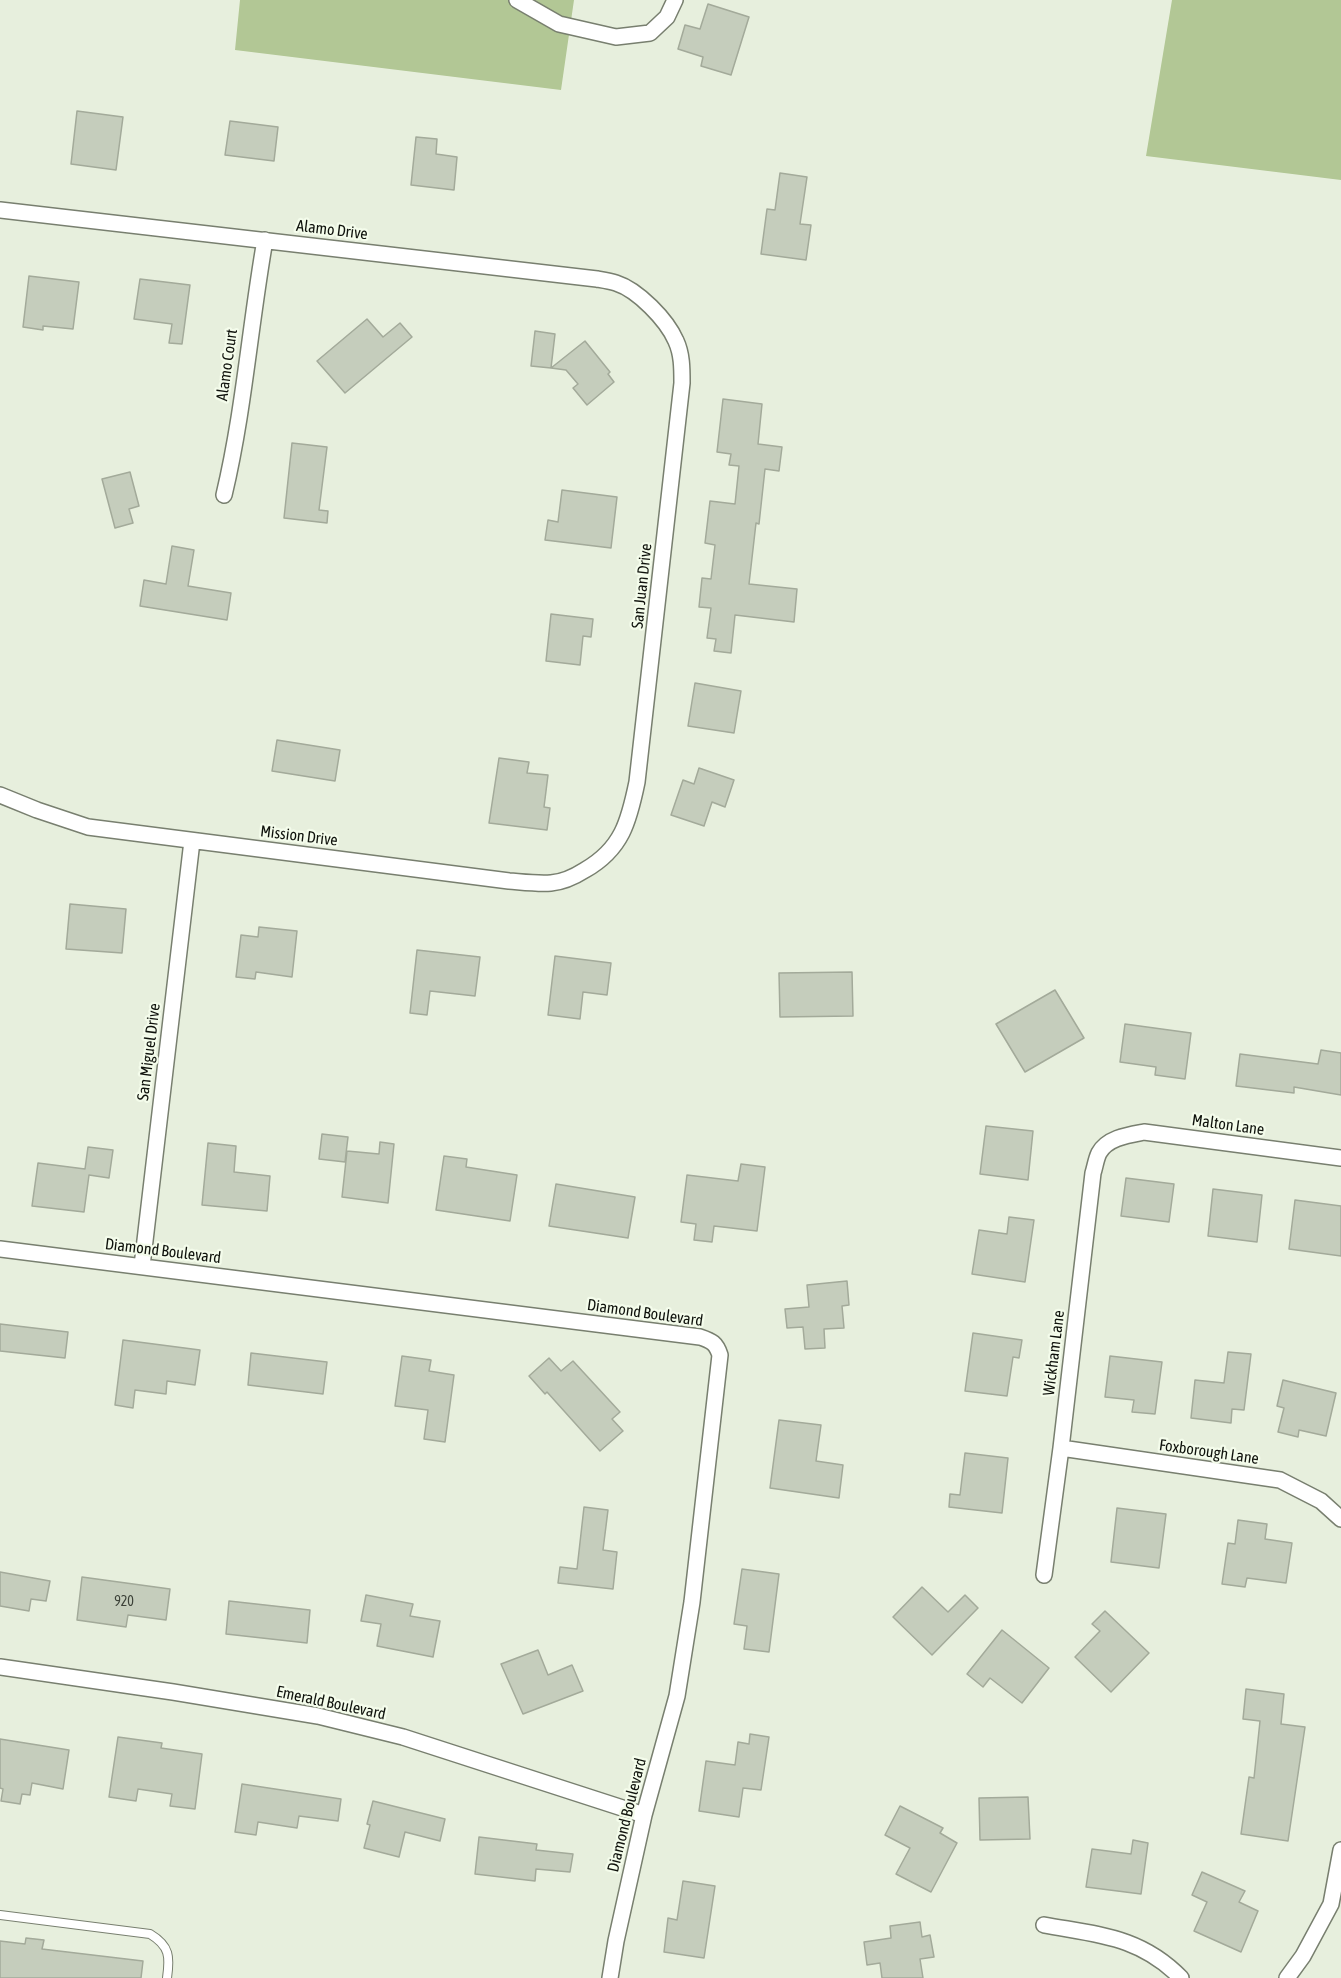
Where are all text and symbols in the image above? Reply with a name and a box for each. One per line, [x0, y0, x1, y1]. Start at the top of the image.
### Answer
street label: Alamo Drive [295, 216, 369, 244]
street label: Alamo Court [212, 328, 242, 402]
street label: San Juan Drive [628, 543, 656, 629]
street label: Mission Drive [259, 822, 339, 850]
street label: San Miguel Drive [134, 1002, 164, 1102]
street label: Malton Lane [1191, 1110, 1265, 1140]
street label: Diamond Boulevard [104, 1234, 222, 1268]
street label: Diamond Boulevard [586, 1295, 704, 1331]
street label: Wickham Lane [1039, 1309, 1069, 1397]
street label: Foxborough Lane [1158, 1435, 1260, 1469]
house number: 920 [114, 1594, 134, 1610]
street label: Emerald Boulevard [274, 1682, 388, 1724]
street label: Diamond Boulevard [604, 1756, 650, 1874]

